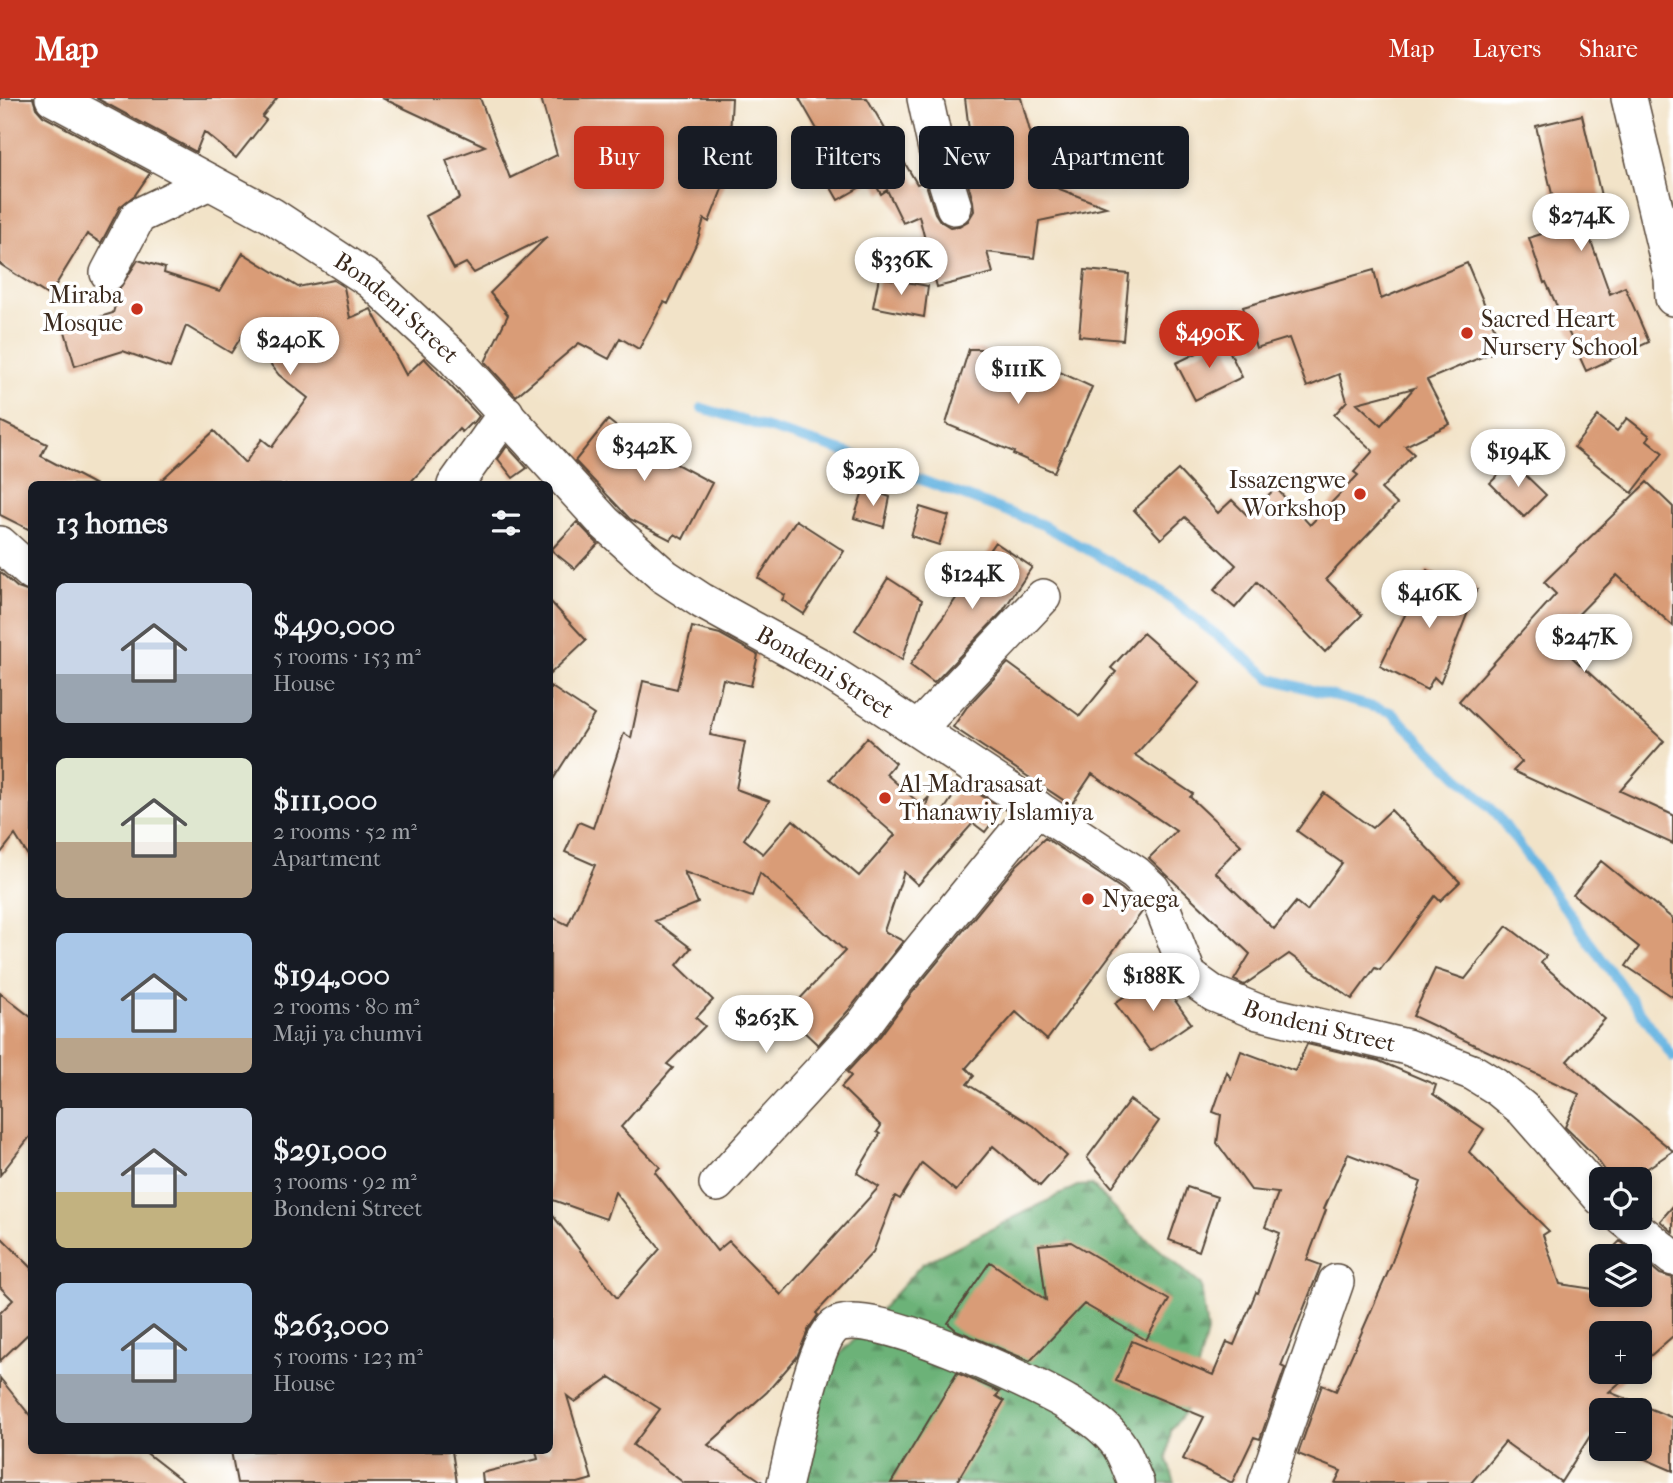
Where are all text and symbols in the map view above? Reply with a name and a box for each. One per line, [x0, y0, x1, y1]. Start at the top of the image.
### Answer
text: Map [35, 30, 98, 69]
text: Map [1389, 35, 1435, 63]
text: Layers [1473, 35, 1541, 63]
text: Share [1579, 35, 1638, 63]
chip: Buy [574, 126, 664, 189]
chip: Rent [678, 126, 777, 189]
chip: Filters [791, 126, 905, 189]
chip: New [919, 126, 1014, 189]
chip: Apartment [1028, 126, 1189, 189]
pin: $274K [1532, 194, 1630, 253]
text: $274K [1548, 202, 1614, 229]
pin: $336K [852, 238, 950, 297]
street label: Bondeni Street [329, 246, 466, 369]
text: $336K [871, 246, 931, 273]
place label: Miraba Mosque [43, 281, 124, 337]
marker: Miraba Mosque [129, 301, 145, 317]
place label: Sacred Heart Nursery School [1481, 305, 1639, 361]
pin: $490K [1160, 310, 1258, 370]
pin: $240K [241, 317, 339, 377]
text: $490K [1175, 319, 1243, 346]
marker: Sacred Heart Nursery School [1459, 325, 1475, 341]
text: $240K [256, 326, 324, 353]
pin: $111K [969, 346, 1067, 406]
text: $111K [991, 355, 1045, 382]
pin: $342K [595, 424, 693, 483]
pin: $194K [1469, 430, 1567, 489]
text: $342K [612, 432, 676, 459]
text: $194K [1486, 438, 1550, 465]
pin: $291K [824, 448, 922, 508]
text: $291K [842, 457, 904, 484]
place label: Issazengwe Workshop [1229, 466, 1346, 522]
marker: Issazengwe Workshop [1352, 486, 1368, 502]
icon: filters [487, 504, 525, 542]
text: 13 homes [56, 506, 168, 541]
pin: $124K [923, 552, 1021, 611]
text: $124K [941, 560, 1004, 587]
pin: $416K [1380, 570, 1478, 630]
text: $416K [1397, 579, 1461, 606]
text: $490,000 [273, 608, 395, 643]
icon: home [112, 611, 196, 695]
pin: $247K [1535, 614, 1633, 674]
street label: Bondeni Street [751, 620, 900, 724]
text: $247K [1551, 623, 1617, 650]
text: 5 rooms · 153 m² [273, 643, 421, 670]
text: House [273, 670, 335, 697]
place label: Al-Madrasasat Thanawiy Islamiya [898, 770, 1094, 826]
text: $111,000 [273, 783, 378, 818]
icon: home [112, 786, 196, 870]
marker: Al-Madrasasat Thanawiy Islamiya [877, 790, 893, 806]
text: 2 rooms · 52 m² [273, 818, 417, 845]
text: Apartment [273, 845, 381, 872]
place label: Nyaega [1102, 885, 1180, 913]
marker: Nyaega [1080, 891, 1096, 907]
pin: $188K [1104, 954, 1202, 1013]
text: $194,000 [273, 958, 390, 993]
icon: home [112, 961, 196, 1045]
text: $188K [1123, 962, 1183, 989]
text: 2 rooms · 80 m² [273, 993, 420, 1020]
street label: Bondeni Street [1239, 993, 1399, 1058]
pin: $263K [717, 996, 815, 1055]
text: $263K [734, 1004, 798, 1031]
text: Maji ya chumvi [273, 1020, 423, 1047]
text: $291,000 [273, 1133, 387, 1168]
icon: home [112, 1136, 196, 1220]
map controls [1589, 1167, 1652, 1461]
button: locate [1589, 1167, 1652, 1230]
text: 3 rooms · 92 m² [273, 1168, 417, 1195]
text: Bondeni Street [273, 1195, 422, 1222]
button: layers [1589, 1244, 1652, 1307]
text: $263,000 [273, 1308, 389, 1343]
icon: home [112, 1311, 196, 1395]
button: + [1589, 1321, 1652, 1384]
text: 5 rooms · 123 m² [273, 1343, 423, 1370]
text: House [273, 1370, 335, 1397]
button: − [1589, 1398, 1652, 1461]

